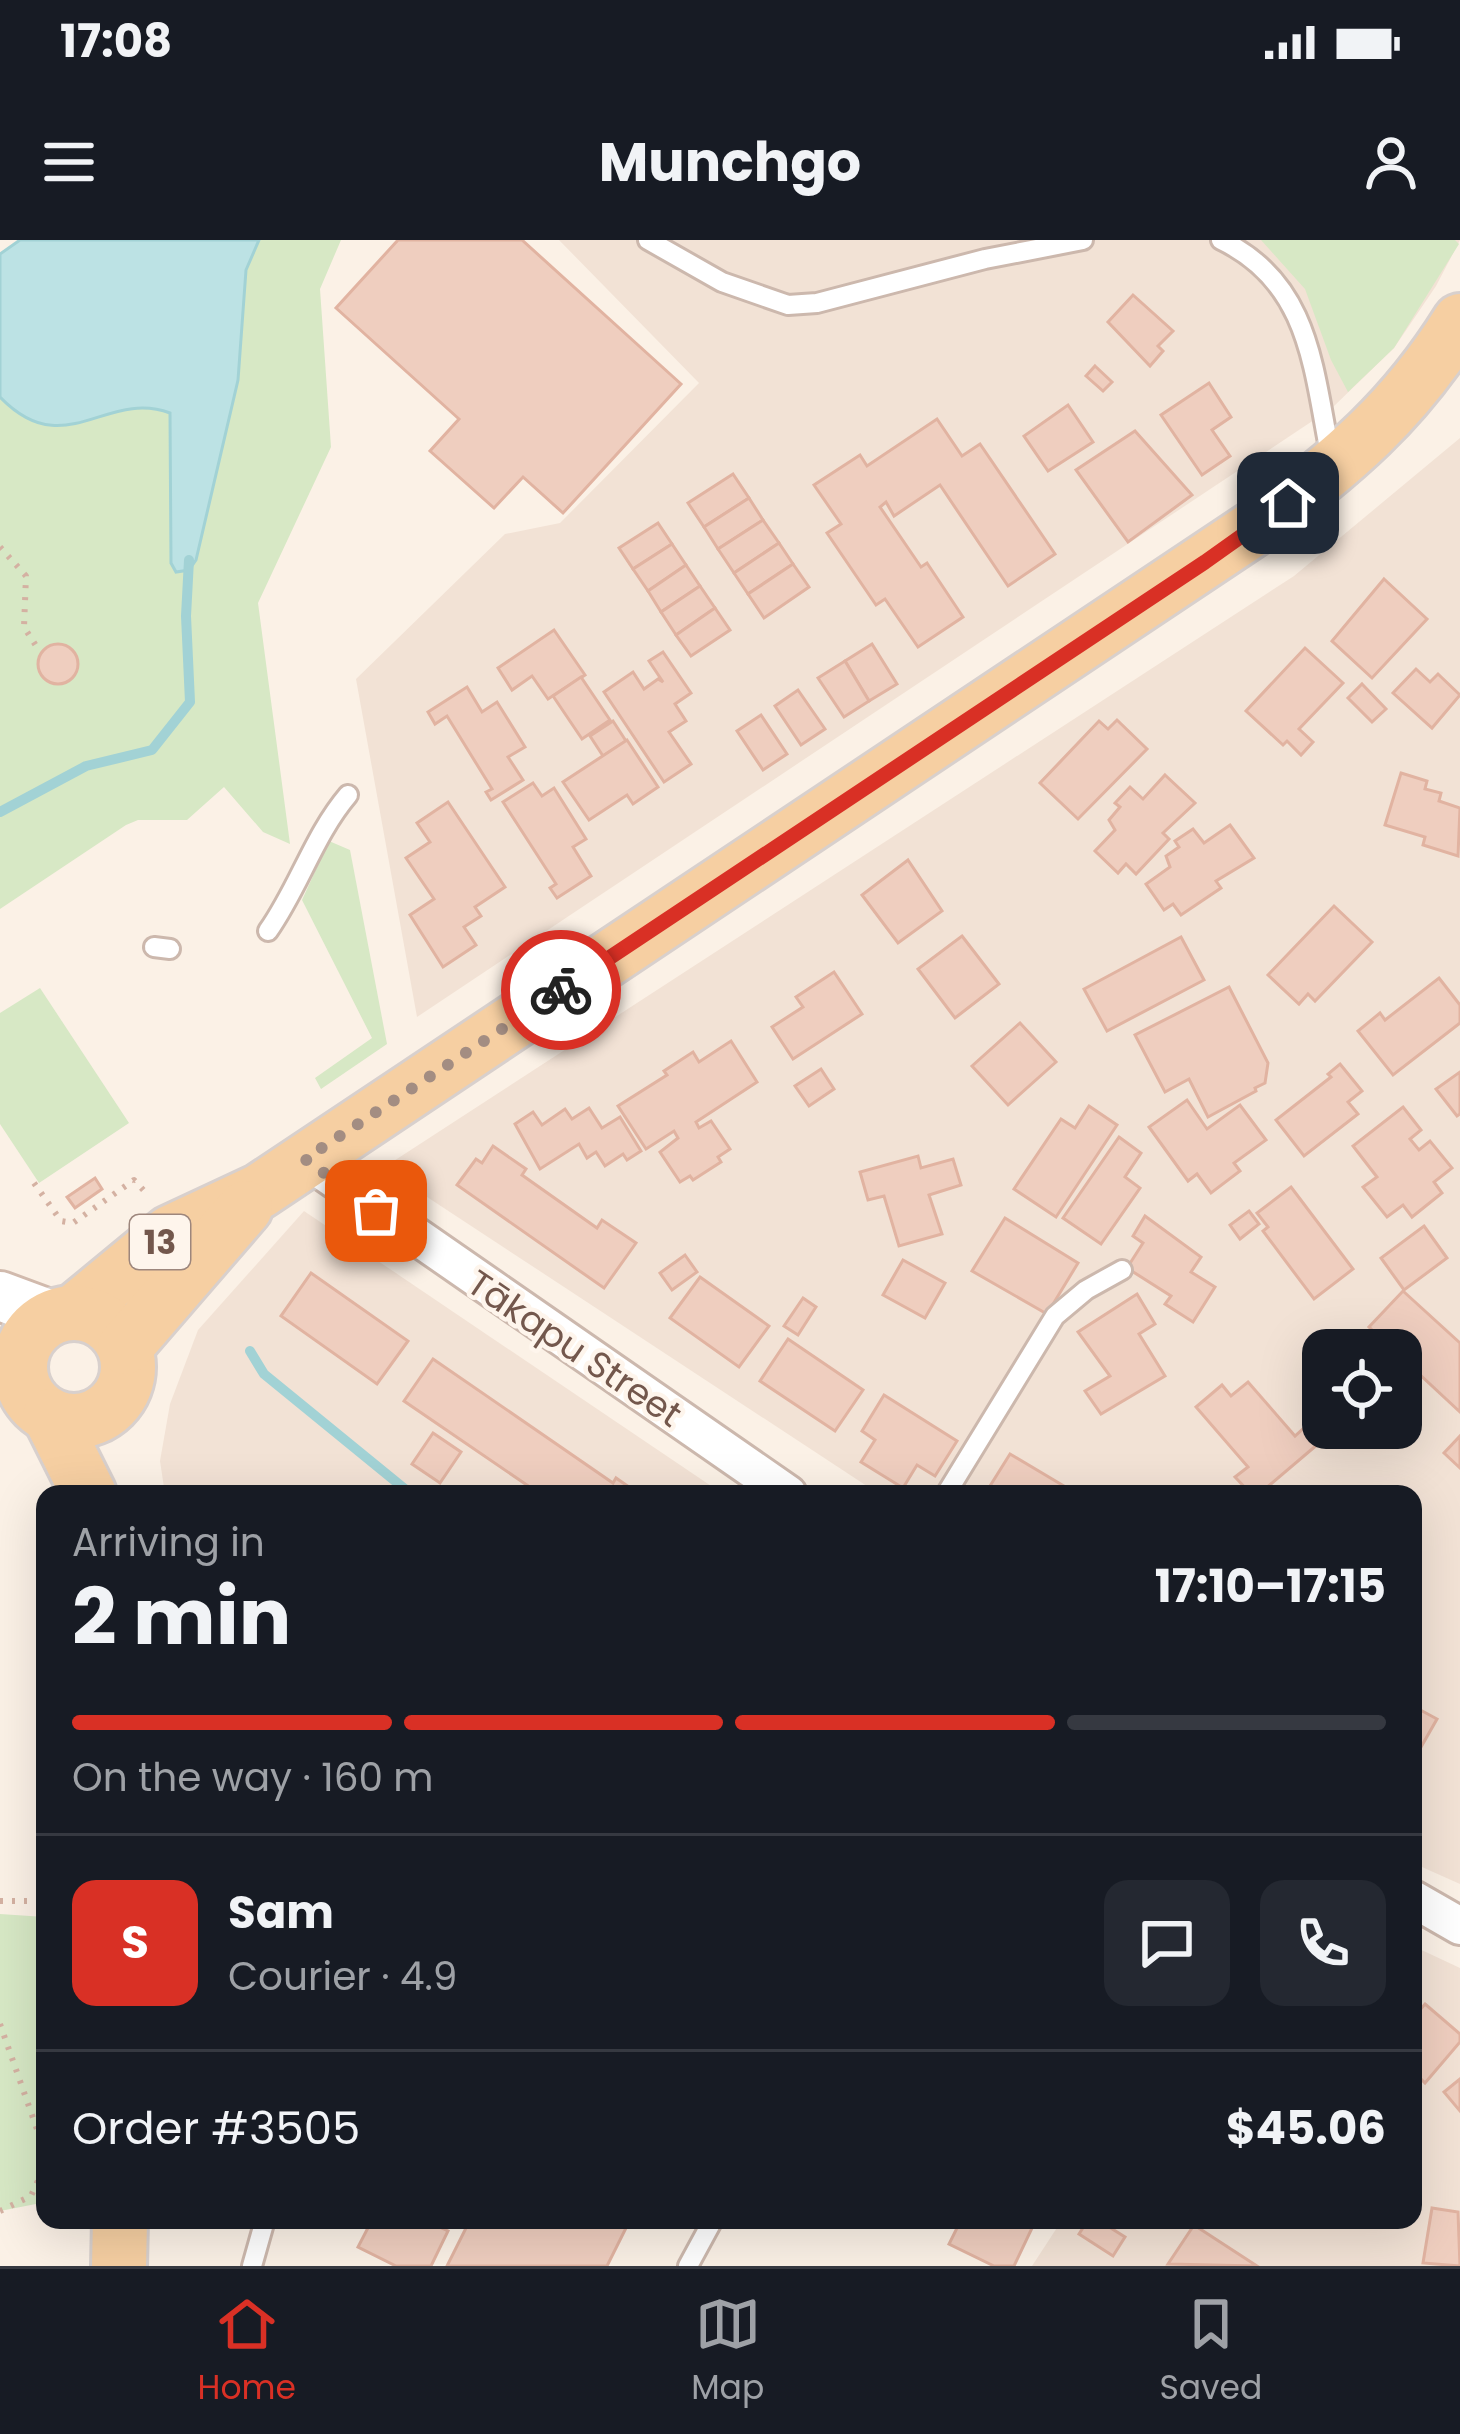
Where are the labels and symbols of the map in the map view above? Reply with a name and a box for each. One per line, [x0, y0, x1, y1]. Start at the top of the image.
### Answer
pin [1237, 452, 1339, 554]
courier [501, 930, 621, 1050]
pin [325, 1160, 427, 1262]
road number: 13 [130, 1215, 190, 1269]
street label: Tākapu Street [457, 1258, 692, 1439]

